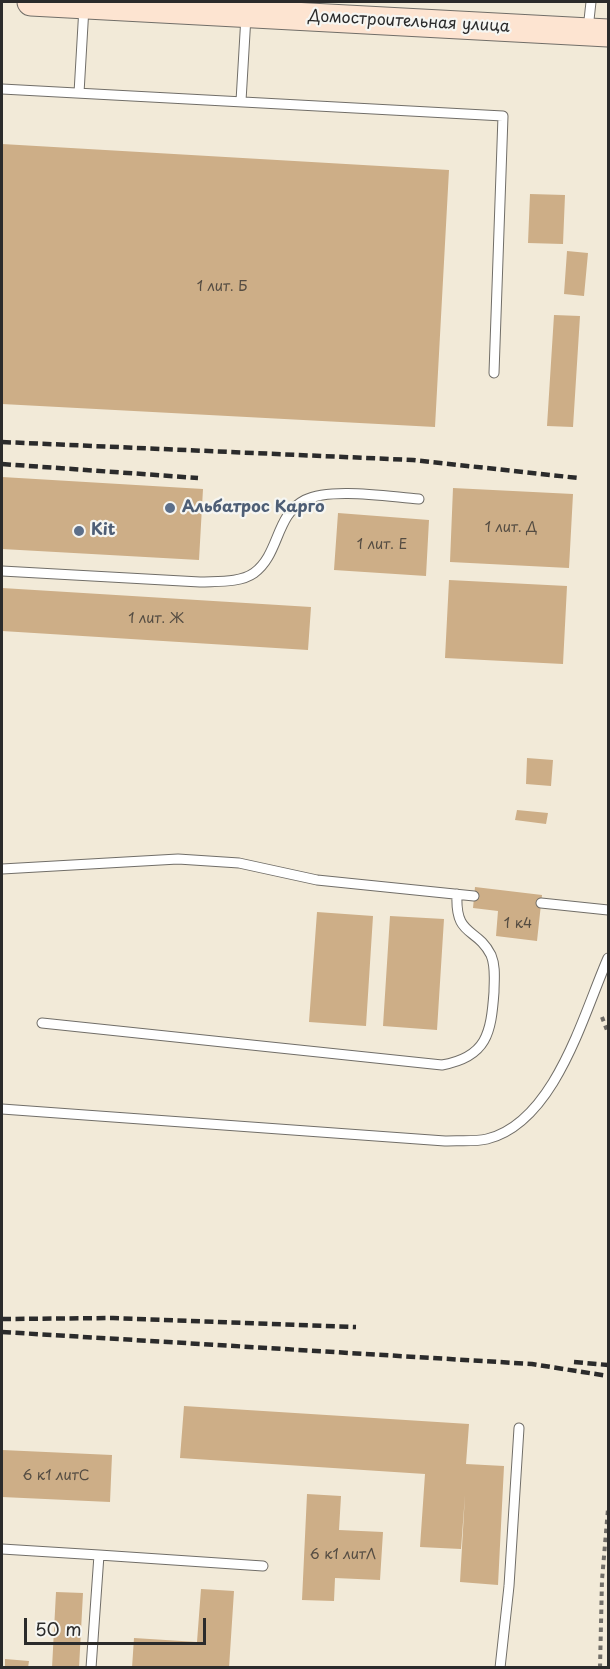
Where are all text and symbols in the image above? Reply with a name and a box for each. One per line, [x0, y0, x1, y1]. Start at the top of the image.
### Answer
street label: Домостроительная улица [308, 7, 510, 37]
house number: 1 лит. Б [197, 279, 247, 295]
place label: Альбатрос Карго [182, 498, 324, 518]
marker: Альбатрос Карго [163, 501, 177, 515]
house number: 1 лит. Д [485, 520, 537, 536]
place label: Kit [91, 521, 115, 541]
marker: Kit [72, 524, 86, 538]
house number: 1 лит. Е [357, 537, 407, 553]
house number: 1 лит. Ж [128, 611, 184, 627]
house number: 1 к4 [504, 916, 532, 932]
house number: 6 к1 литС [22, 1468, 90, 1484]
house number: 6 к1 литЛ [310, 1547, 376, 1563]
scale bar [27, 1606, 208, 1644]
text: 50 m [35, 1615, 82, 1642]

